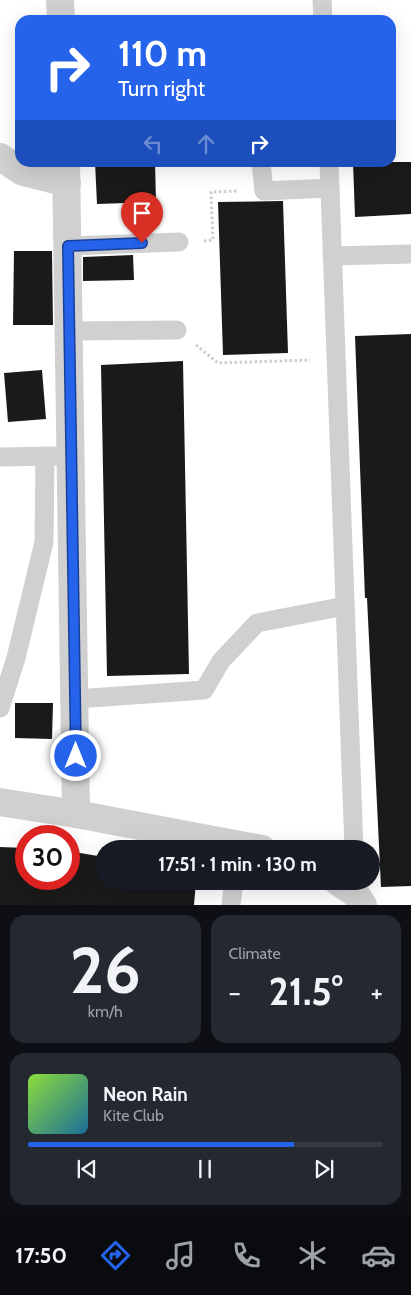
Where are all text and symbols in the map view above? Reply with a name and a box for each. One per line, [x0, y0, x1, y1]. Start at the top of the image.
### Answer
text: 110 m [118, 32, 207, 75]
icon: right [35, 35, 100, 100]
text: Turn right [118, 75, 205, 102]
icon: left [139, 130, 167, 158]
icon: ahead [192, 130, 220, 158]
icon: right [245, 130, 273, 158]
pin [121, 192, 163, 243]
icon: arrive [128, 199, 156, 227]
position arrow [49, 729, 101, 781]
speed limit sign: 30 [15, 825, 80, 890]
text: 17:51 · 1 min · 130 m [158, 853, 317, 876]
text: 26 [70, 930, 141, 1009]
text: Climate [229, 944, 281, 963]
text: 21.5° [269, 968, 343, 1015]
text: − [229, 975, 241, 1009]
text: + [371, 975, 383, 1009]
text: km/h [88, 1002, 123, 1021]
text: Neon Rain [103, 1083, 188, 1106]
text: Kite Club [103, 1106, 164, 1125]
icon: previous [73, 1155, 101, 1183]
icon: pause [191, 1155, 219, 1183]
icon: next [310, 1155, 338, 1183]
icon: directions [98, 1238, 133, 1273]
icon: music [163, 1238, 198, 1273]
icon: phone [229, 1238, 264, 1273]
icon: climate [295, 1238, 330, 1273]
icon: car [361, 1238, 396, 1273]
text: 17:50 [15, 1242, 67, 1269]

